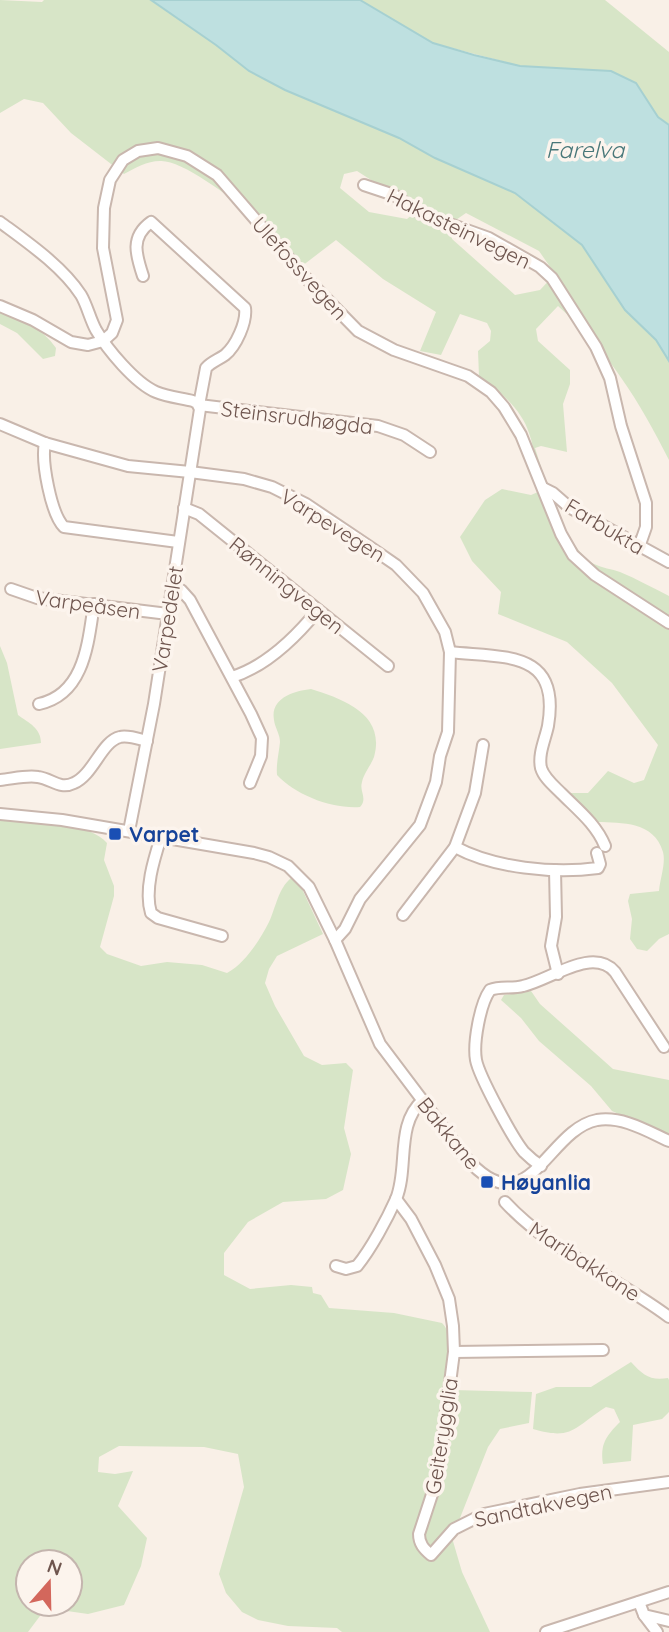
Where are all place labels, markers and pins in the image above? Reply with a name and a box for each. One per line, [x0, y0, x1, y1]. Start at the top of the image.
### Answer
place label: Varpet [129, 821, 199, 847]
marker: Varpet [107, 826, 123, 842]
place label: Høyanlia [501, 1169, 591, 1195]
marker: Høyanlia [479, 1174, 495, 1190]

